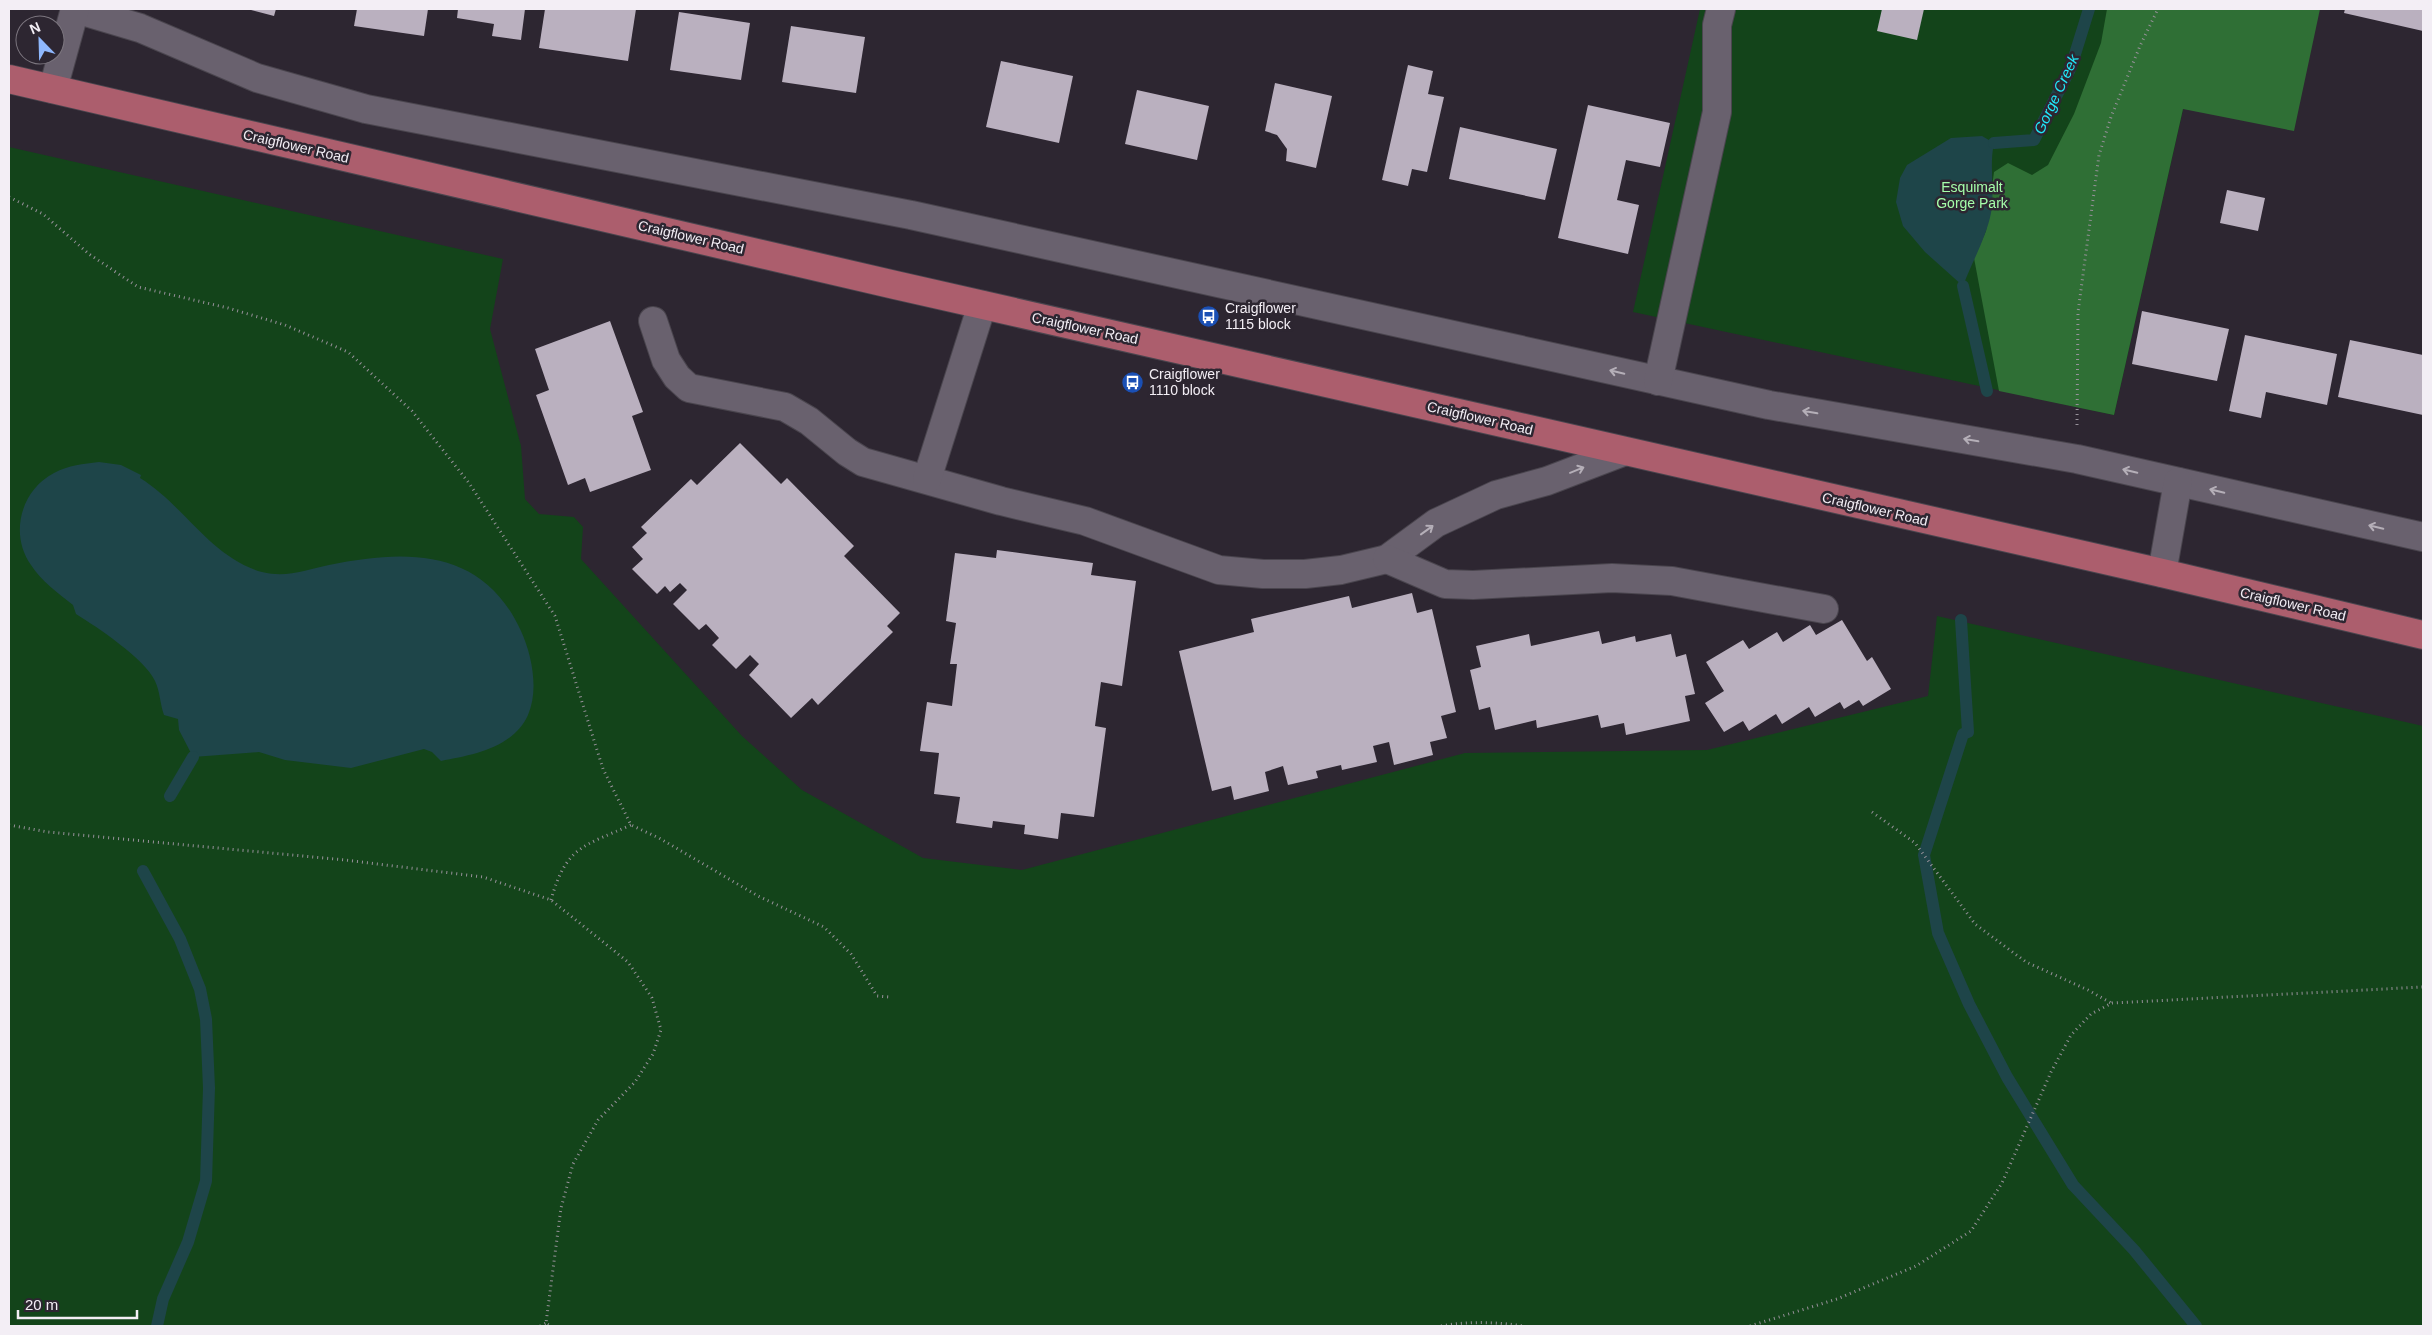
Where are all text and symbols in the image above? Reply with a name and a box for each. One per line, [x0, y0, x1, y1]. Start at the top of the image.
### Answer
north arrow [15, 15, 65, 65]
text: N [27, 19, 43, 37]
water label: Gorge Creek [2030, 50, 2082, 137]
street label: Craigflower Road [242, 126, 350, 166]
park label: Esquimalt Gorge Park [1936, 179, 2009, 211]
street label: Craigflower Road [637, 217, 745, 257]
place label: Craigflower 1115 block [1225, 300, 1296, 332]
bus stop icon: Craigflower 1115 block [1197, 304, 1221, 328]
street label: Craigflower Road [1030, 309, 1140, 347]
place label: Craigflower 1110 block [1149, 366, 1220, 398]
one-way arrow [1610, 367, 1626, 376]
bus stop icon: Craigflower 1110 block [1121, 370, 1145, 394]
street label: Craigflower Road [1426, 398, 1534, 438]
one-way arrow [1803, 407, 1819, 417]
one-way arrow [1963, 435, 1979, 445]
one-way arrow [1568, 465, 1584, 474]
one-way arrow [2123, 466, 2139, 475]
one-way arrow [2210, 486, 2226, 495]
street label: Craigflower Road [1821, 489, 1929, 529]
one-way arrow [2368, 522, 2384, 531]
one-way arrow [1419, 525, 1433, 535]
street label: Craigflower Road [2239, 584, 2347, 624]
scale bar [18, 1288, 136, 1320]
text: 20 m [25, 1296, 58, 1313]

